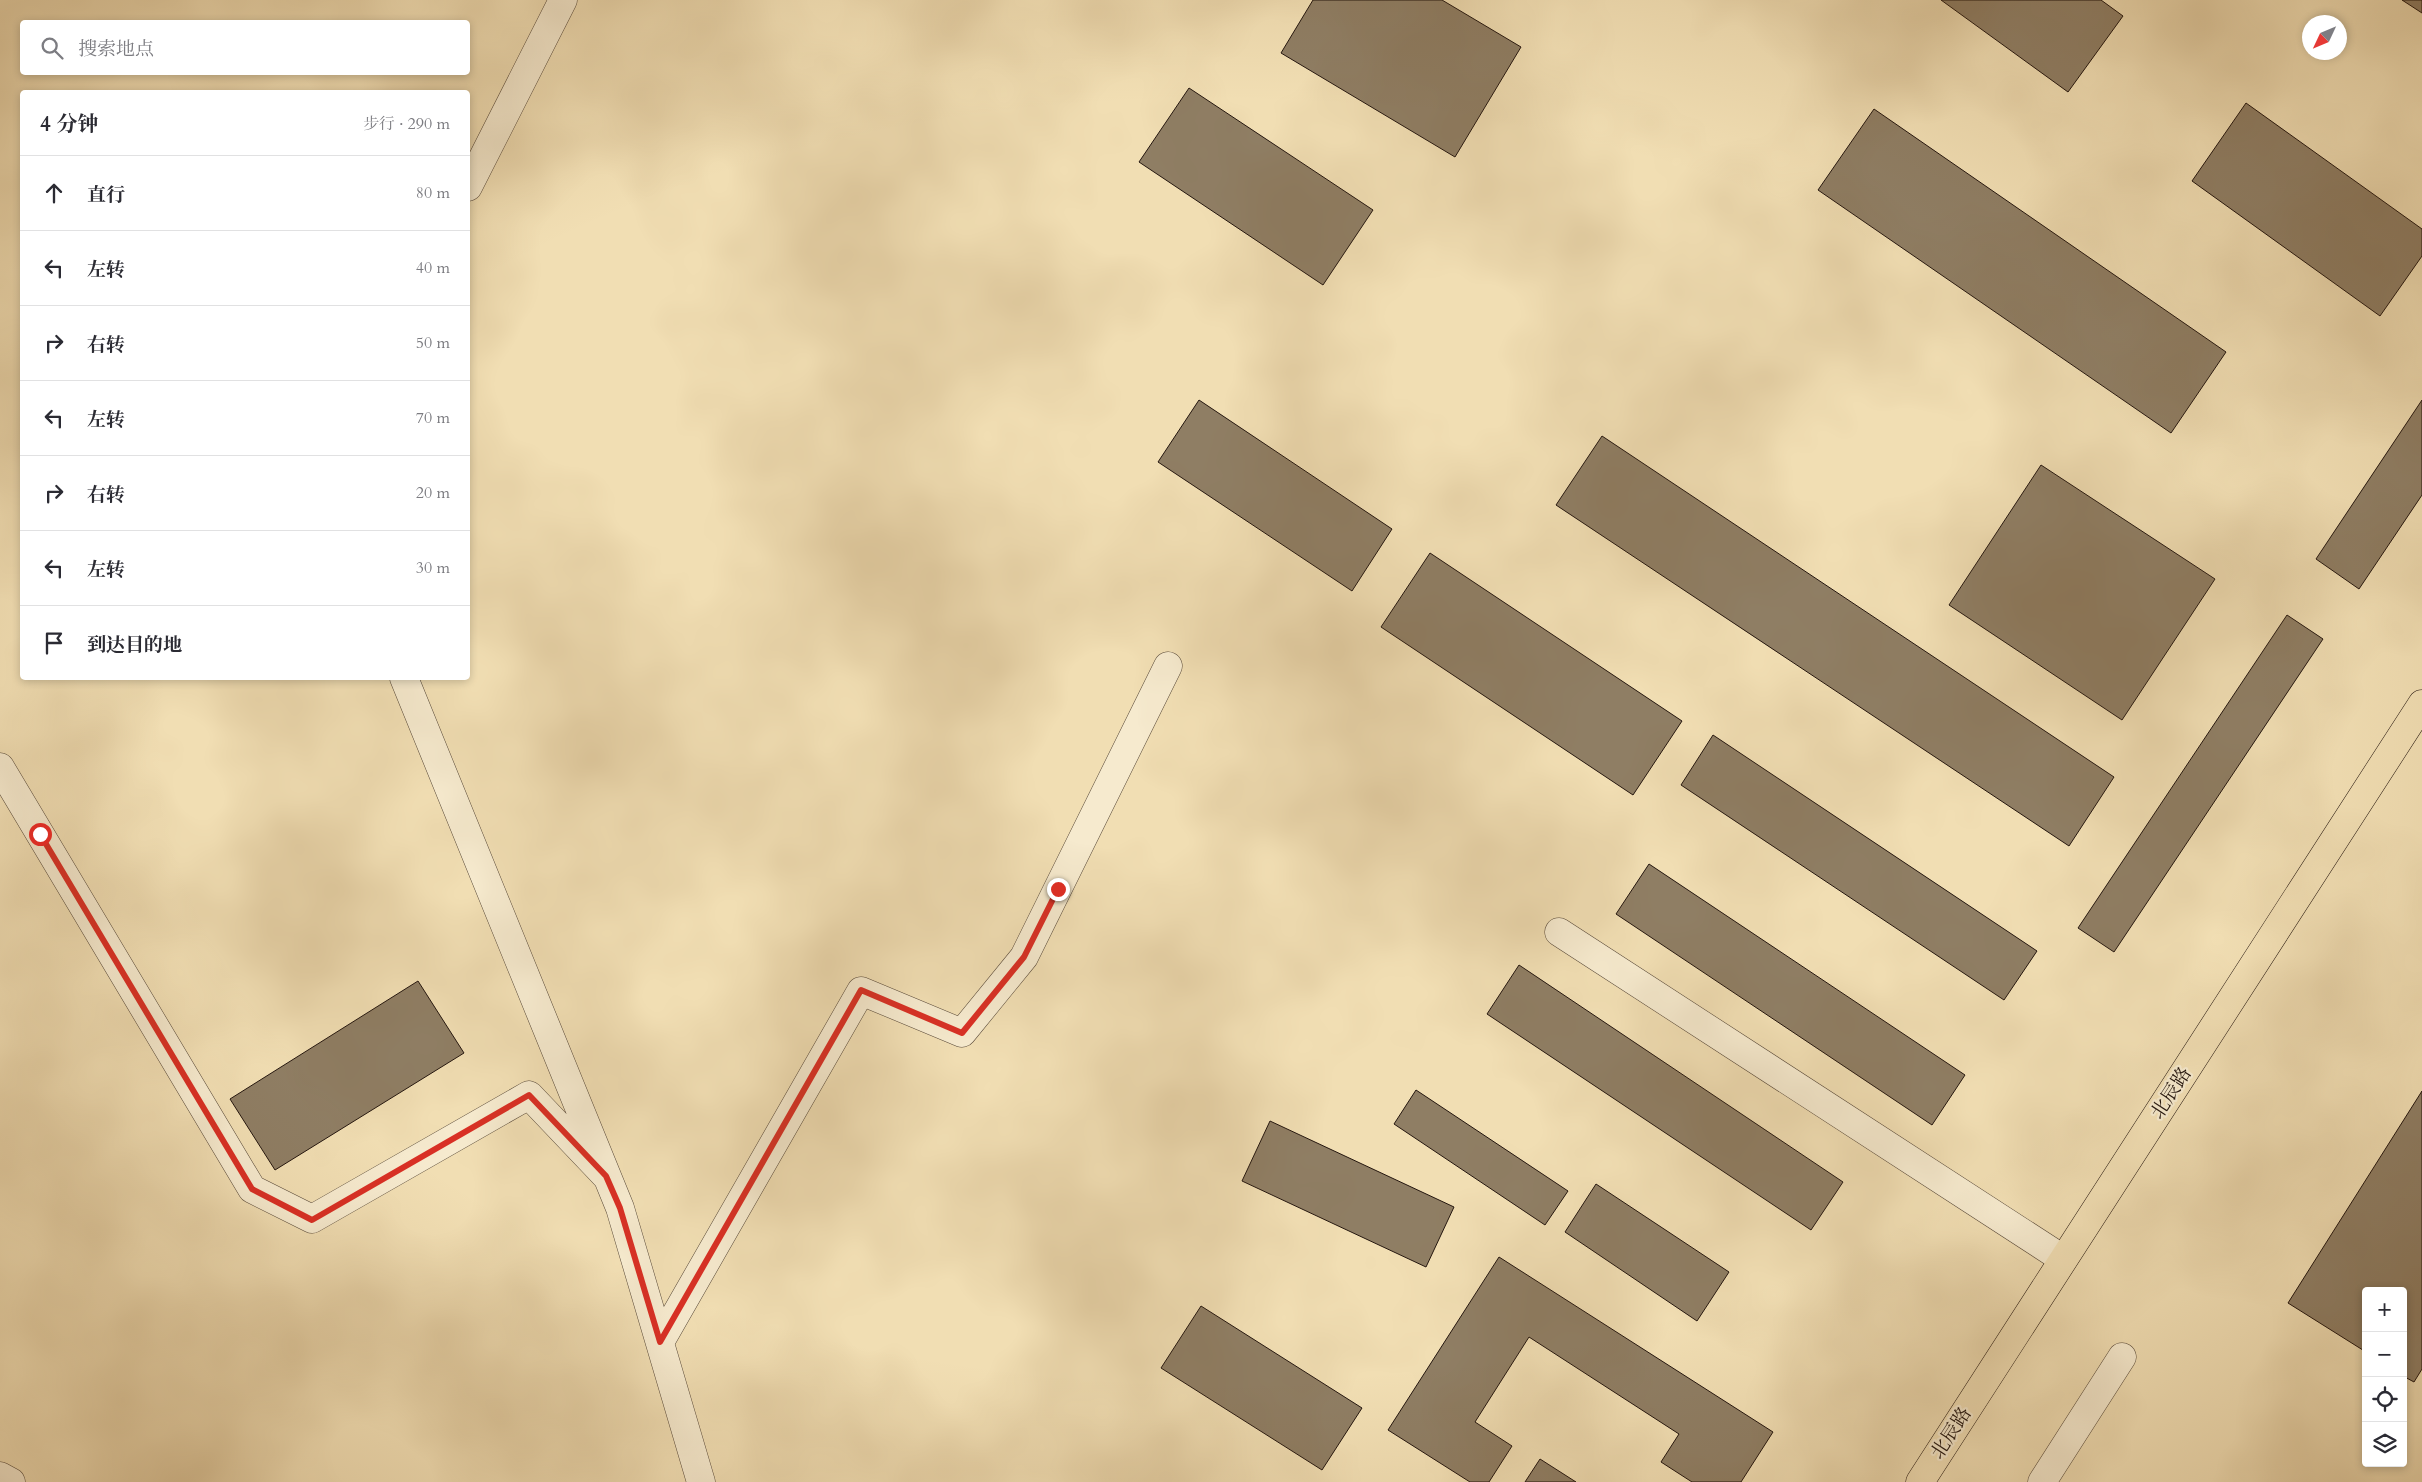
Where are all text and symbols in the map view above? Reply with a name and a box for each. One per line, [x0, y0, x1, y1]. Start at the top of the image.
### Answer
north arrow [2302, 15, 2347, 60]
search box [20, 20, 470, 75]
icon: search [38, 34, 66, 62]
text: 搜索地点 [78, 36, 154, 62]
text: 4 分钟 [40, 110, 98, 139]
text: 步行 · 290 m [363, 113, 450, 135]
icon: ahead [40, 179, 68, 207]
text: 直行 [87, 182, 125, 208]
text: 80 m [416, 182, 450, 204]
icon: left [40, 254, 68, 282]
text: 左转 [87, 257, 125, 283]
text: 40 m [416, 257, 450, 279]
icon: right [40, 329, 68, 357]
text: 右转 [87, 332, 125, 358]
text: 50 m [416, 332, 450, 354]
icon: left [40, 404, 68, 432]
text: 左转 [87, 407, 125, 433]
text: 70 m [416, 407, 450, 429]
icon: right [40, 479, 68, 507]
text: 右转 [87, 482, 125, 508]
text: 20 m [416, 482, 450, 504]
icon: left [40, 554, 68, 582]
text: 左转 [87, 557, 125, 583]
text: 30 m [416, 557, 450, 579]
icon: arrive [40, 629, 68, 657]
text: 到达目的地 [87, 632, 182, 658]
route start [29, 823, 52, 846]
route end [1047, 878, 1070, 901]
street label: 北辰路 [2145, 1062, 2197, 1124]
map controls [2362, 1287, 2407, 1467]
button: + [2362, 1287, 2407, 1332]
button: − [2362, 1332, 2407, 1377]
button: locate [2362, 1377, 2407, 1422]
street label: 北辰路 [1925, 1402, 1977, 1464]
button: layers [2362, 1422, 2407, 1467]

